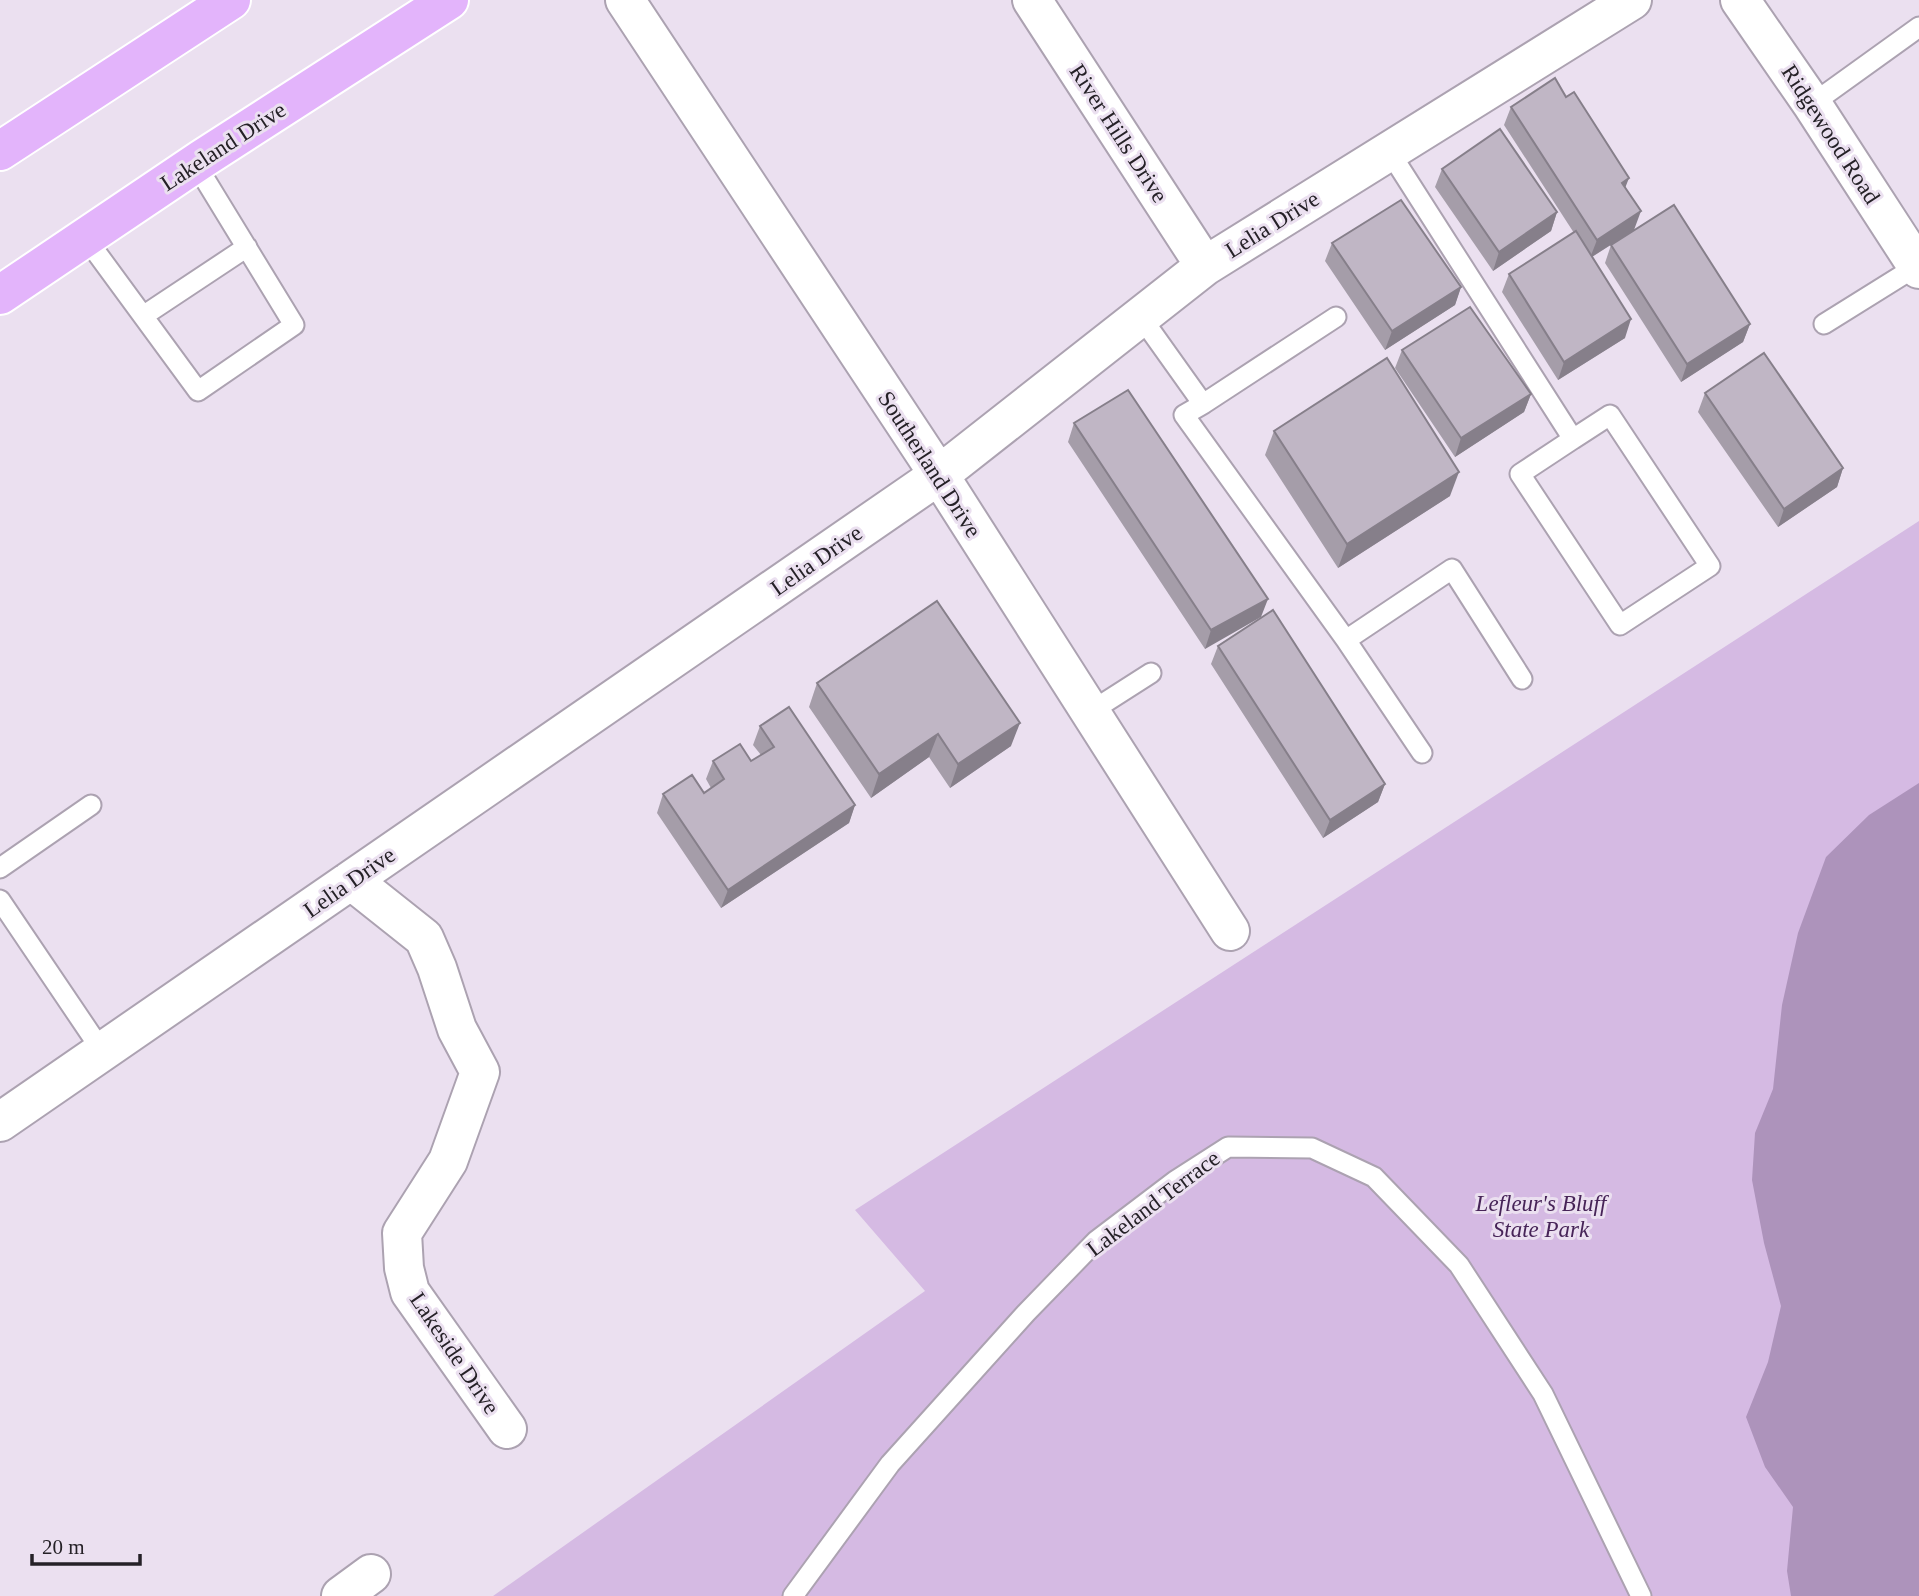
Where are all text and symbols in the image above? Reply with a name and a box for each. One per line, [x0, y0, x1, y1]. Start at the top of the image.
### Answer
street label: River Hills Drive [1065, 59, 1173, 207]
street label: Ridgewood Road [1776, 60, 1885, 209]
street label: Lakeland Drive [156, 97, 290, 196]
street label: Lelia Drive [1221, 186, 1324, 263]
street label: Southerland Drive [873, 386, 986, 542]
street label: Lelia Drive [766, 520, 867, 601]
street label: Lelia Drive [299, 842, 400, 923]
street label: Lakeland Terrace [1082, 1145, 1225, 1261]
park label: Lefleur's Bluff State Park [1475, 1191, 1610, 1242]
street label: Lakeside Drive [405, 1288, 504, 1419]
scale bar [32, 1522, 140, 1566]
text: 20 m [42, 1535, 85, 1559]

